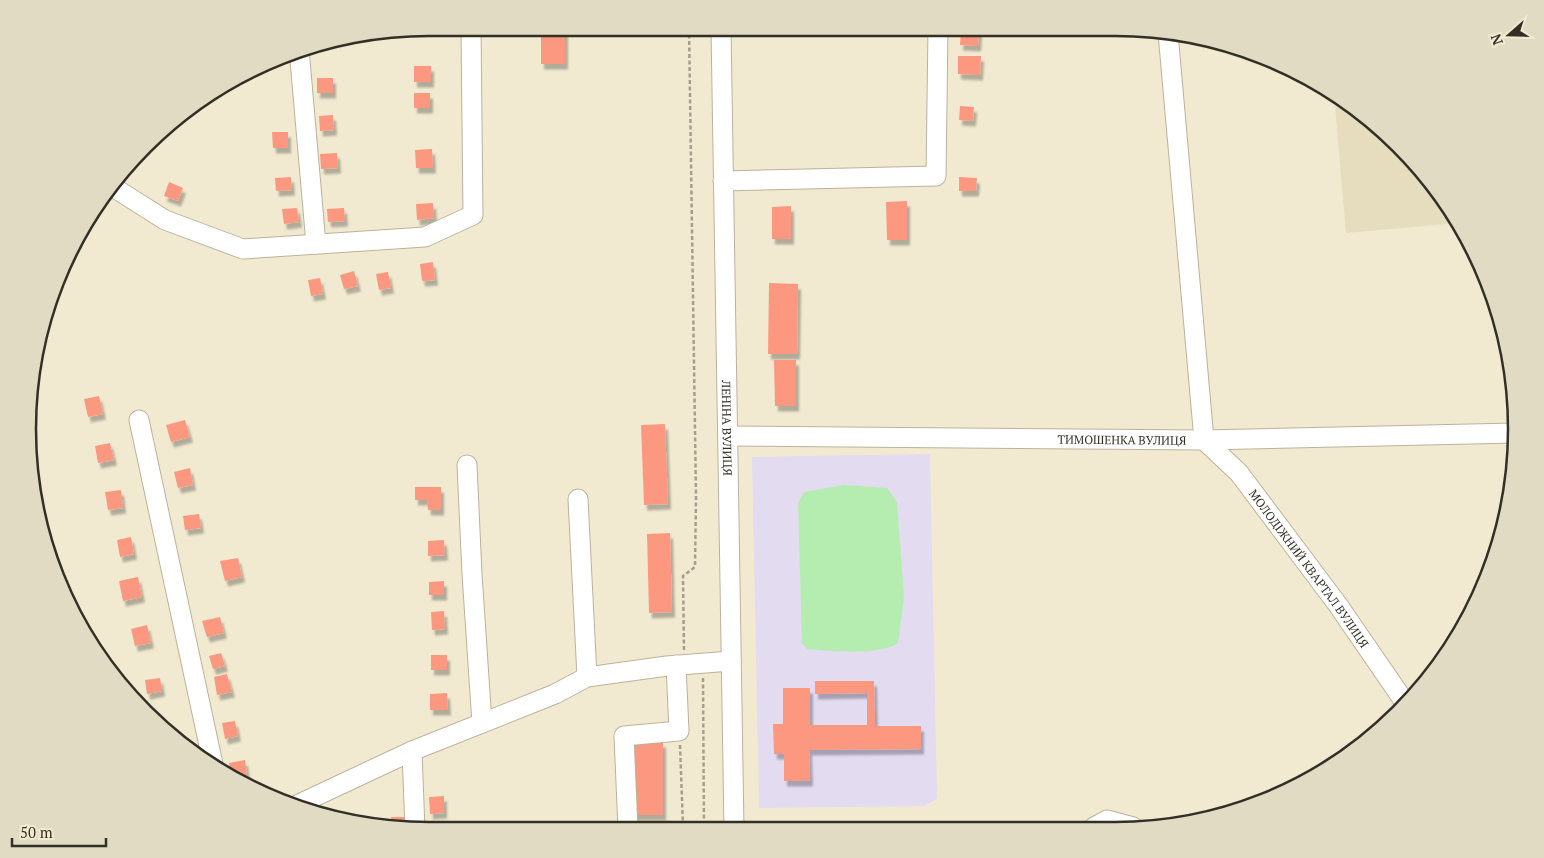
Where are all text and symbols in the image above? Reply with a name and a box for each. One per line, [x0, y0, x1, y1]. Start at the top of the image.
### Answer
north arrow [1484, 10, 1534, 60]
text: N [1485, 31, 1507, 48]
street label: ЛЕНІНА ВУЛИЦЯ [719, 379, 736, 476]
street label: ТИМОШЕНКА ВУЛИЦЯ [1057, 431, 1187, 447]
street label: МОЛОДІЖНИЙ КВАРТАЛ ВУЛИЦЯ [1246, 486, 1373, 650]
scale bar [12, 816, 106, 848]
text: 50 m [20, 822, 53, 842]

